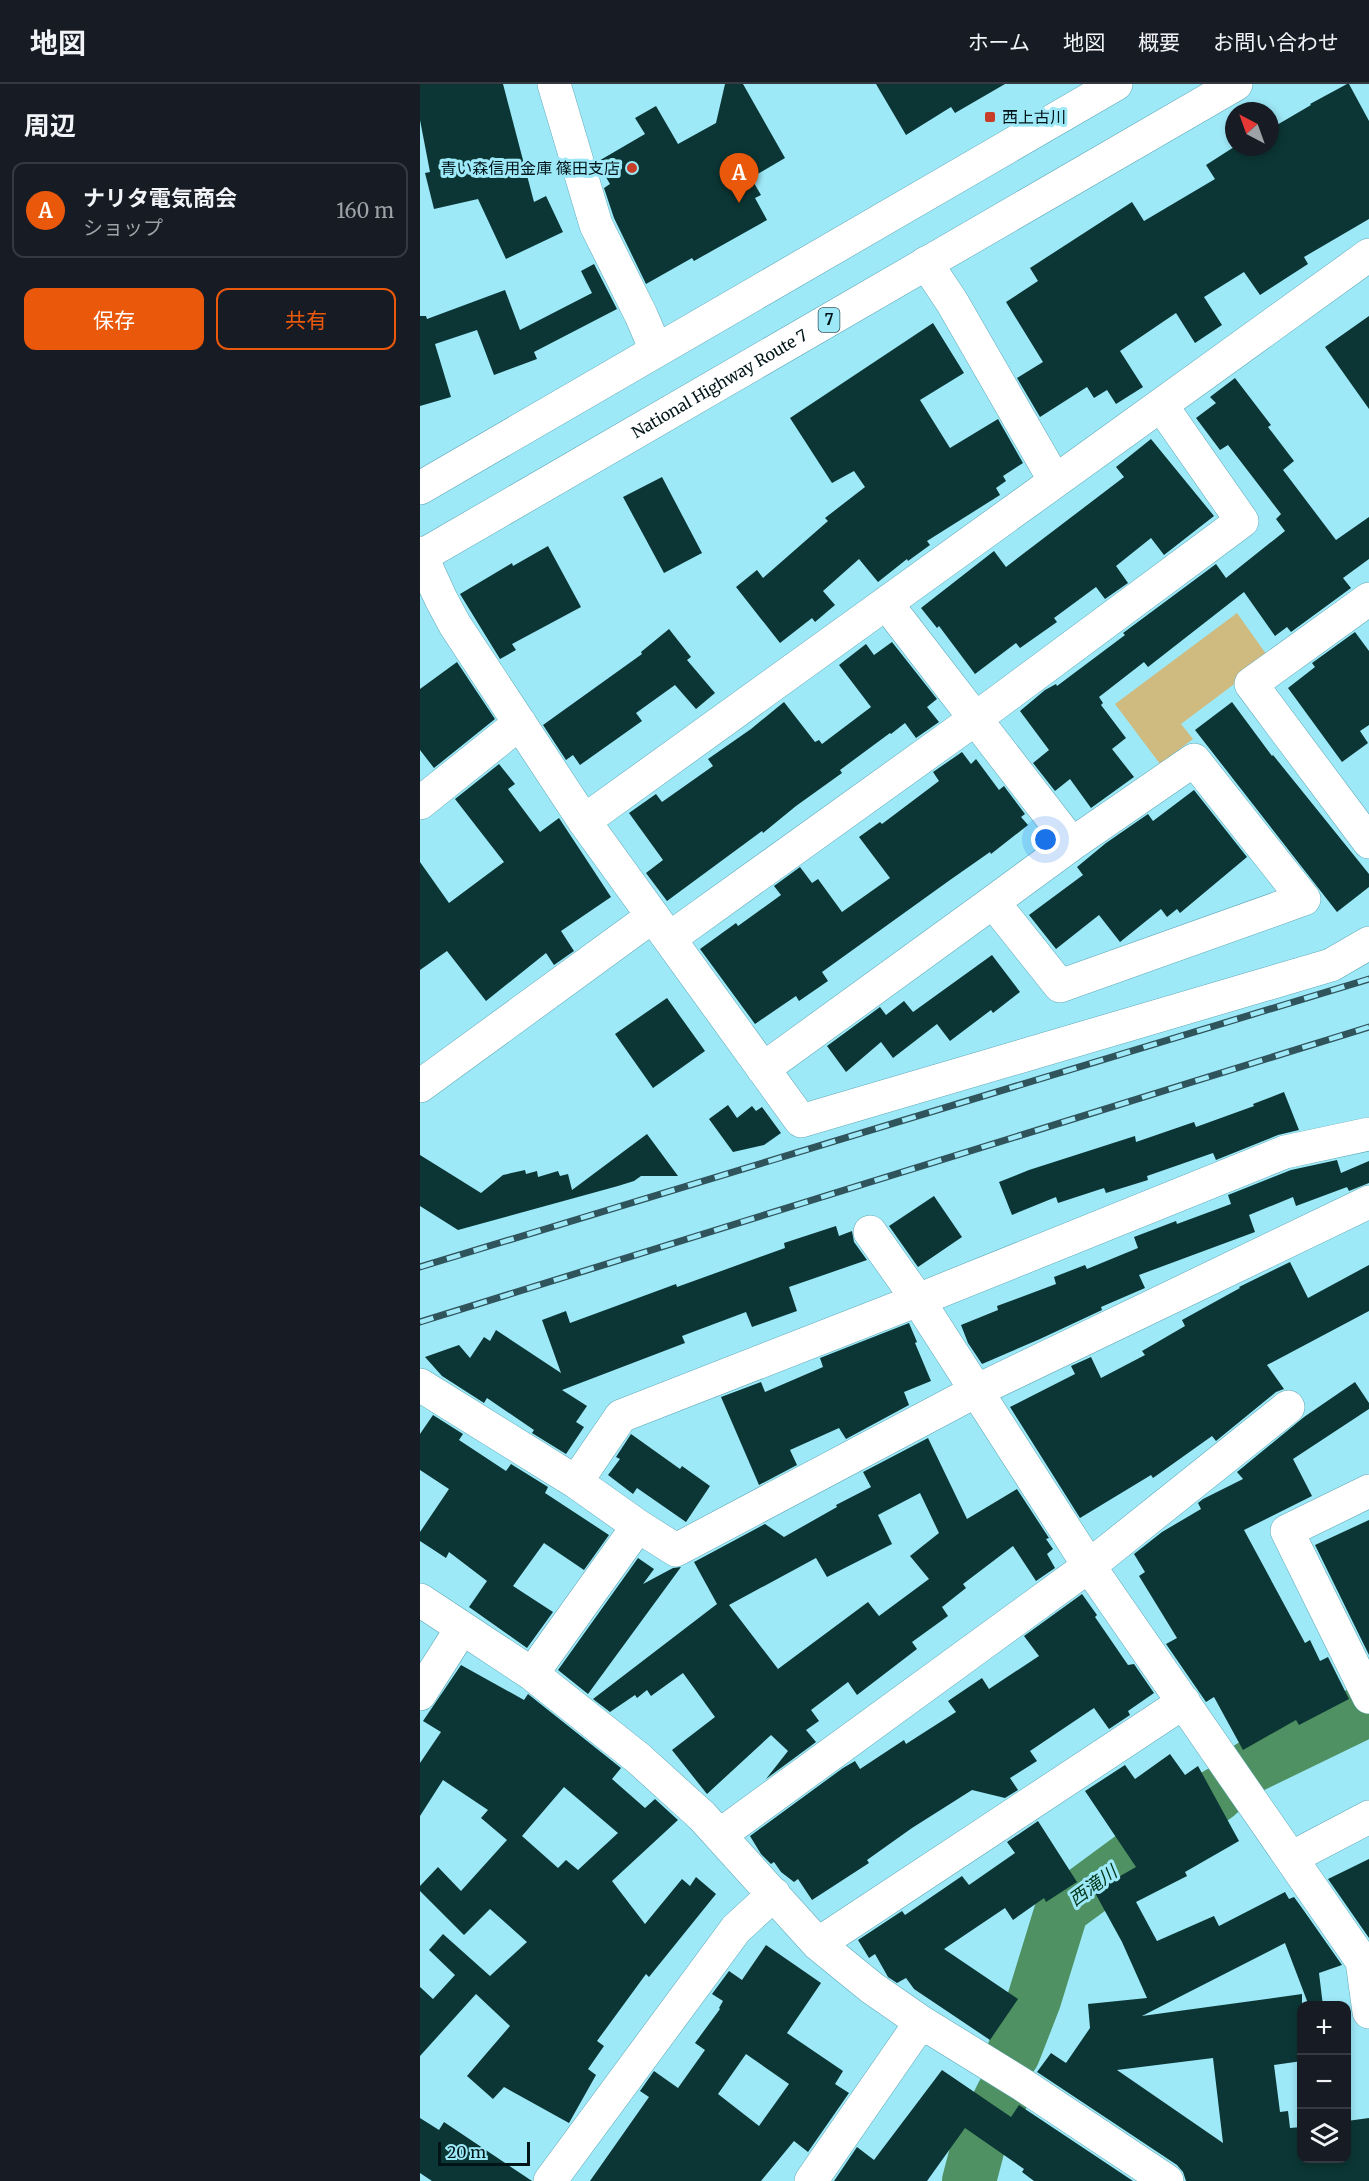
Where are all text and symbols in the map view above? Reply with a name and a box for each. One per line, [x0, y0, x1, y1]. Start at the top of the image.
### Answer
text: 地図 [30, 25, 86, 61]
text: ホーム [968, 29, 1030, 56]
text: 地図 [1063, 29, 1105, 56]
text: 概要 [1138, 29, 1180, 56]
text: お問い合わせ [1213, 29, 1339, 56]
north arrow [1225, 102, 1279, 156]
place label: 西上古川 [1002, 107, 1066, 127]
text: 周辺 [24, 109, 76, 142]
marker: 西上古川 [983, 110, 997, 124]
pin: A [720, 154, 758, 203]
place label: 青い森信用金庫 篠田支店 [440, 158, 620, 178]
marker: 青い森信用金庫 篠田支店 [625, 161, 639, 175]
text: ナリタ電気商会 [83, 184, 237, 212]
text: A [38, 198, 53, 223]
text: 160 m [336, 198, 394, 223]
text: ショップ [83, 215, 163, 240]
button: 保存 [24, 288, 204, 350]
button: 共有 [216, 288, 396, 350]
road number: 7 [818, 308, 840, 332]
street label: National Highway Route 7 [628, 325, 811, 442]
your location [1031, 825, 1060, 854]
water label: 西滝川 [1064, 1859, 1123, 1911]
map controls [1297, 2001, 1351, 2163]
button: + [1297, 2001, 1351, 2055]
button: − [1297, 2055, 1351, 2109]
button: layers [1297, 2109, 1351, 2163]
scale bar [438, 2139, 530, 2166]
text: 20 m [447, 2142, 486, 2162]

